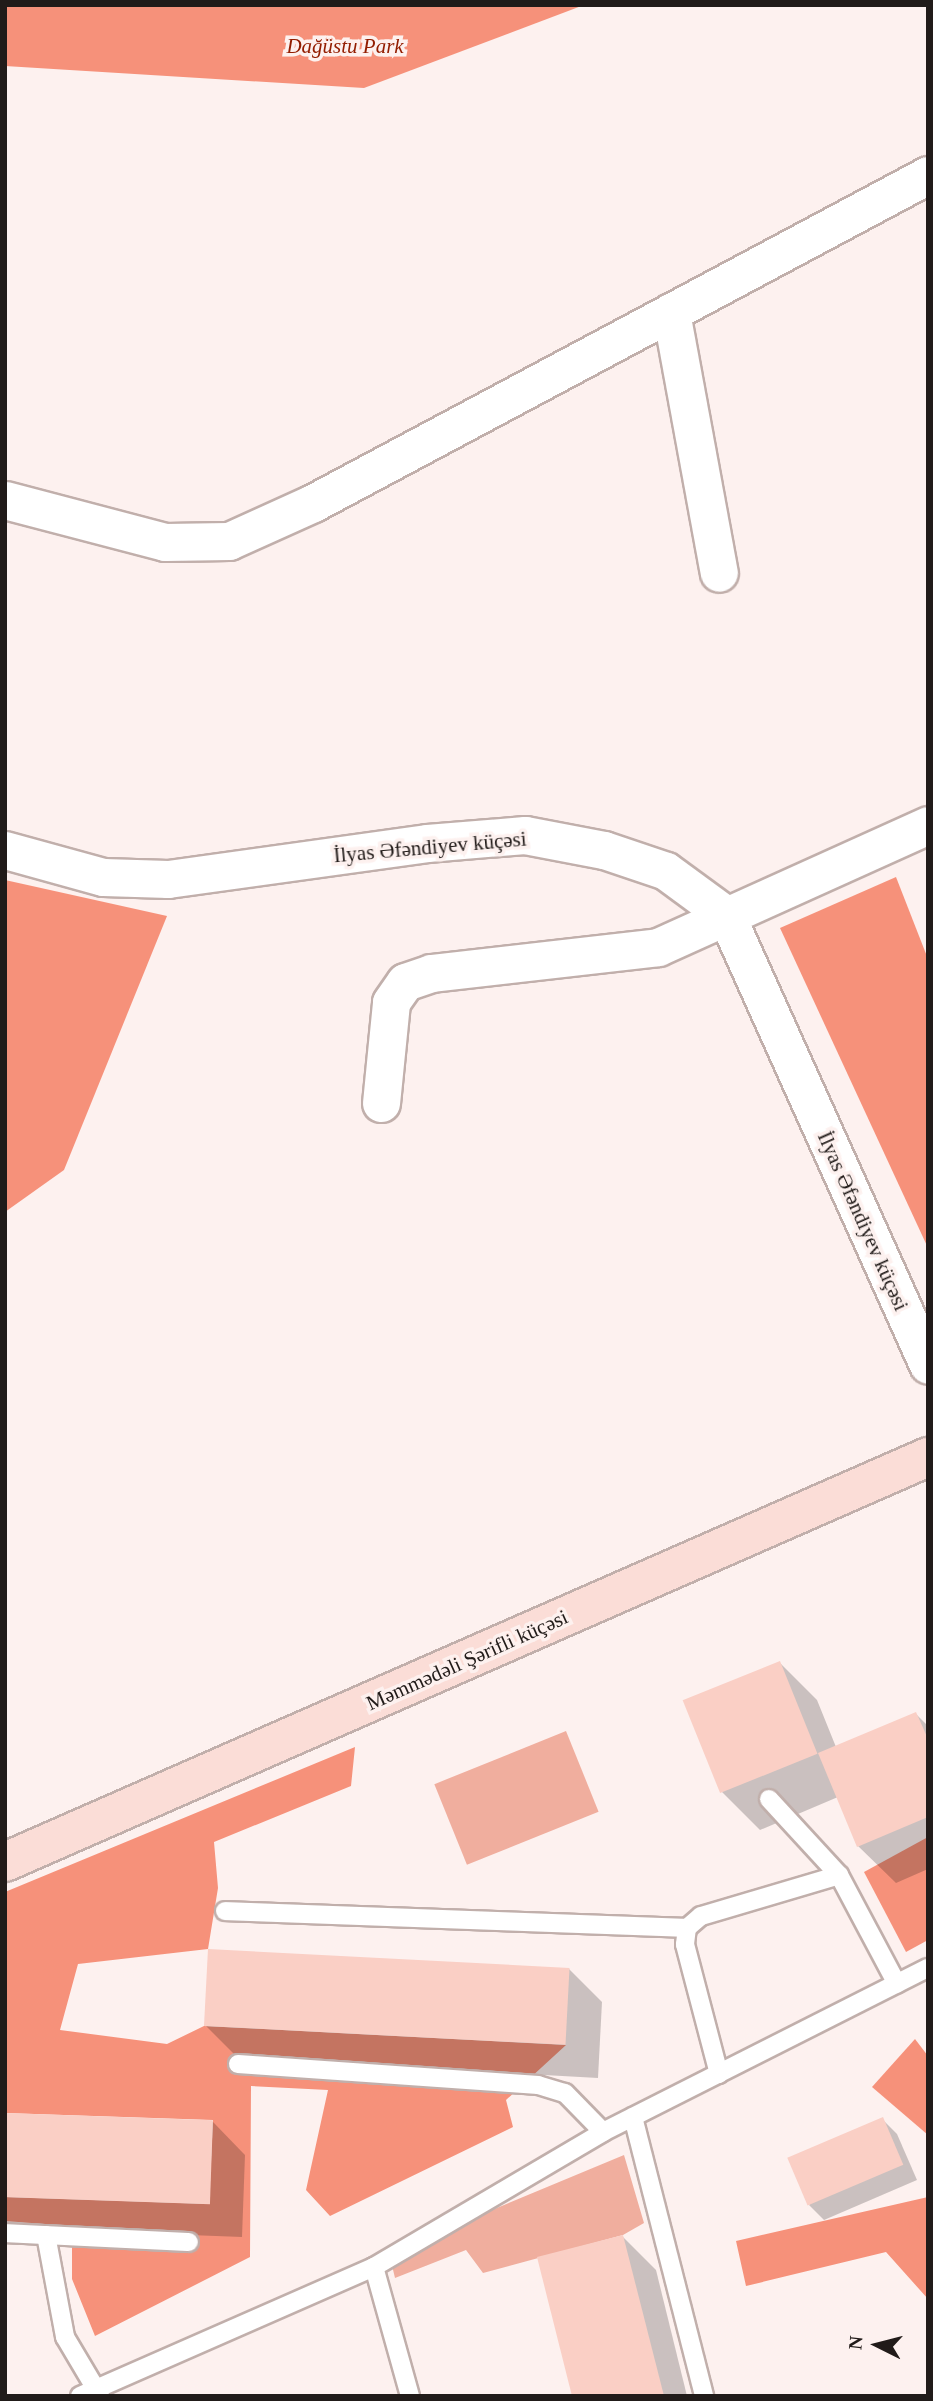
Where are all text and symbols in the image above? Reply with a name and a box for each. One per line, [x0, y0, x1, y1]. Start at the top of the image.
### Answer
park label: Dağüstu Park [286, 33, 404, 59]
street label: İlyas Əfəndiyev küçəsi [332, 826, 528, 868]
street label: İlyas Əfəndiyev küçəsi [812, 1127, 914, 1315]
street label: Məmmədəli Şərifli küçəsi [362, 1604, 572, 1716]
north arrow [842, 2310, 912, 2380]
text: N [844, 2335, 867, 2351]

